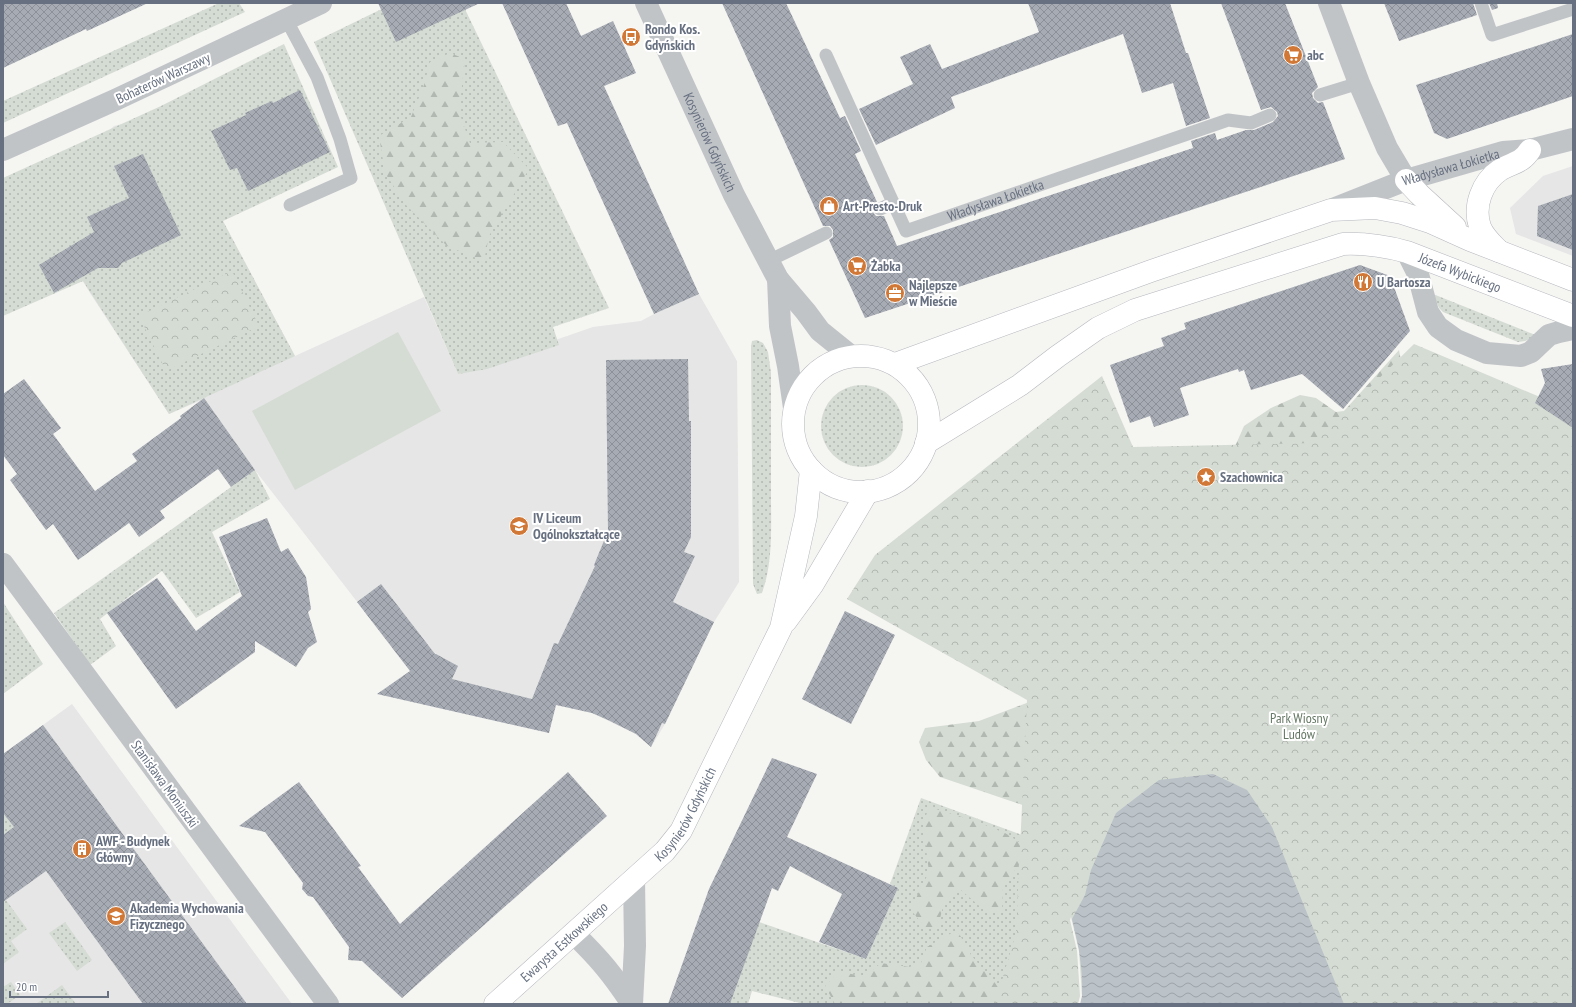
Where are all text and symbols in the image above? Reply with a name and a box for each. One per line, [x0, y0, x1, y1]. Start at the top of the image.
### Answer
place label: Rondo Kos. Gdyńskich [645, 20, 700, 54]
bus stop icon: Rondo Kos. Gdyńskich [620, 26, 642, 48]
supermarket icon: abc [1282, 44, 1304, 66]
place label: abc [1307, 46, 1324, 64]
street label: Bohaterów Warszawy [113, 48, 214, 108]
street label: Kosynierów Gdyńskich [679, 90, 740, 194]
street label: Władysława Łokietka [1400, 145, 1501, 190]
street label: Władysława Łokietka [945, 175, 1046, 225]
shop icon: Art-Presto-Druk [818, 195, 840, 217]
place label: Art-Presto-Druk [842, 197, 922, 215]
street label: Józefa Wybickiego [1415, 248, 1504, 296]
supermarket icon: Żabka [846, 255, 868, 277]
place label: Żabka [871, 257, 901, 275]
restaurant icon: U Bartosza [1352, 271, 1374, 293]
place label: U Bartosza [1377, 273, 1431, 291]
place label: Najlepsze w Mieście [908, 276, 957, 310]
office icon: Najlepsze w Mieście [884, 282, 906, 304]
place icon: Szachownica [1195, 466, 1217, 488]
place label: Szachownica [1220, 468, 1283, 486]
place label: IV Liceum Ogólnokształcące [533, 509, 620, 543]
school or university icon: IV Liceum Ogólnokształcące [508, 515, 530, 537]
park label: Park Wiosny Ludów [1270, 709, 1329, 743]
street label: Stanisława Moniuszki [127, 737, 203, 831]
street label: Kosynierów Gdyńskich [651, 764, 720, 865]
place label: AWF - Budynek Główny [95, 832, 170, 866]
building icon: AWF - Budynek Główny [71, 838, 93, 860]
street label: Ewarysta Estkowskiego [517, 898, 612, 986]
place label: Akademia Wychowania Fizycznego [129, 899, 244, 933]
school or university icon: Akademia Wychowania Fizycznego [105, 905, 127, 927]
scale bar [10, 973, 108, 999]
text: 20 m [16, 979, 37, 994]

